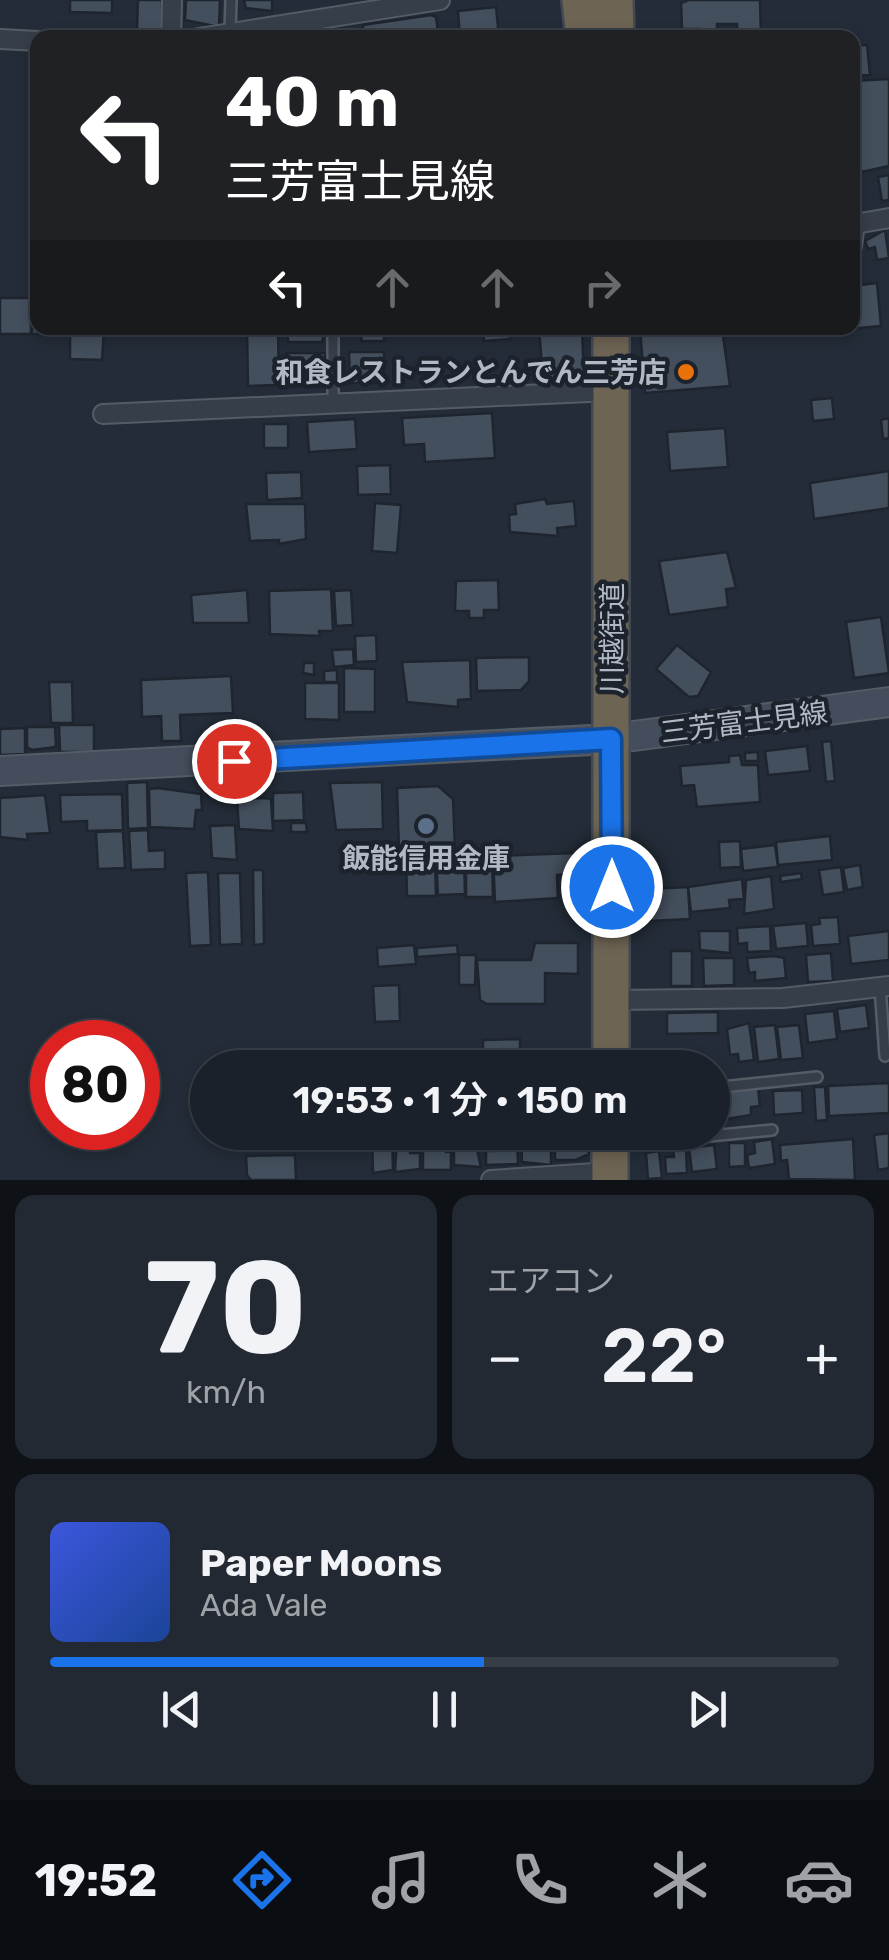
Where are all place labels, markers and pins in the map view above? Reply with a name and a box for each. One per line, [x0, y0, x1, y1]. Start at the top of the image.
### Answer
place label: 和食レストランとんでん三芳店 [275, 356, 666, 389]
marker: 和食レストランとんでん三芳店 [675, 361, 697, 383]
pin [192, 719, 277, 804]
marker: 飯能信用金庫 [415, 815, 437, 837]
place label: 飯能信用金庫 [342, 842, 510, 875]

